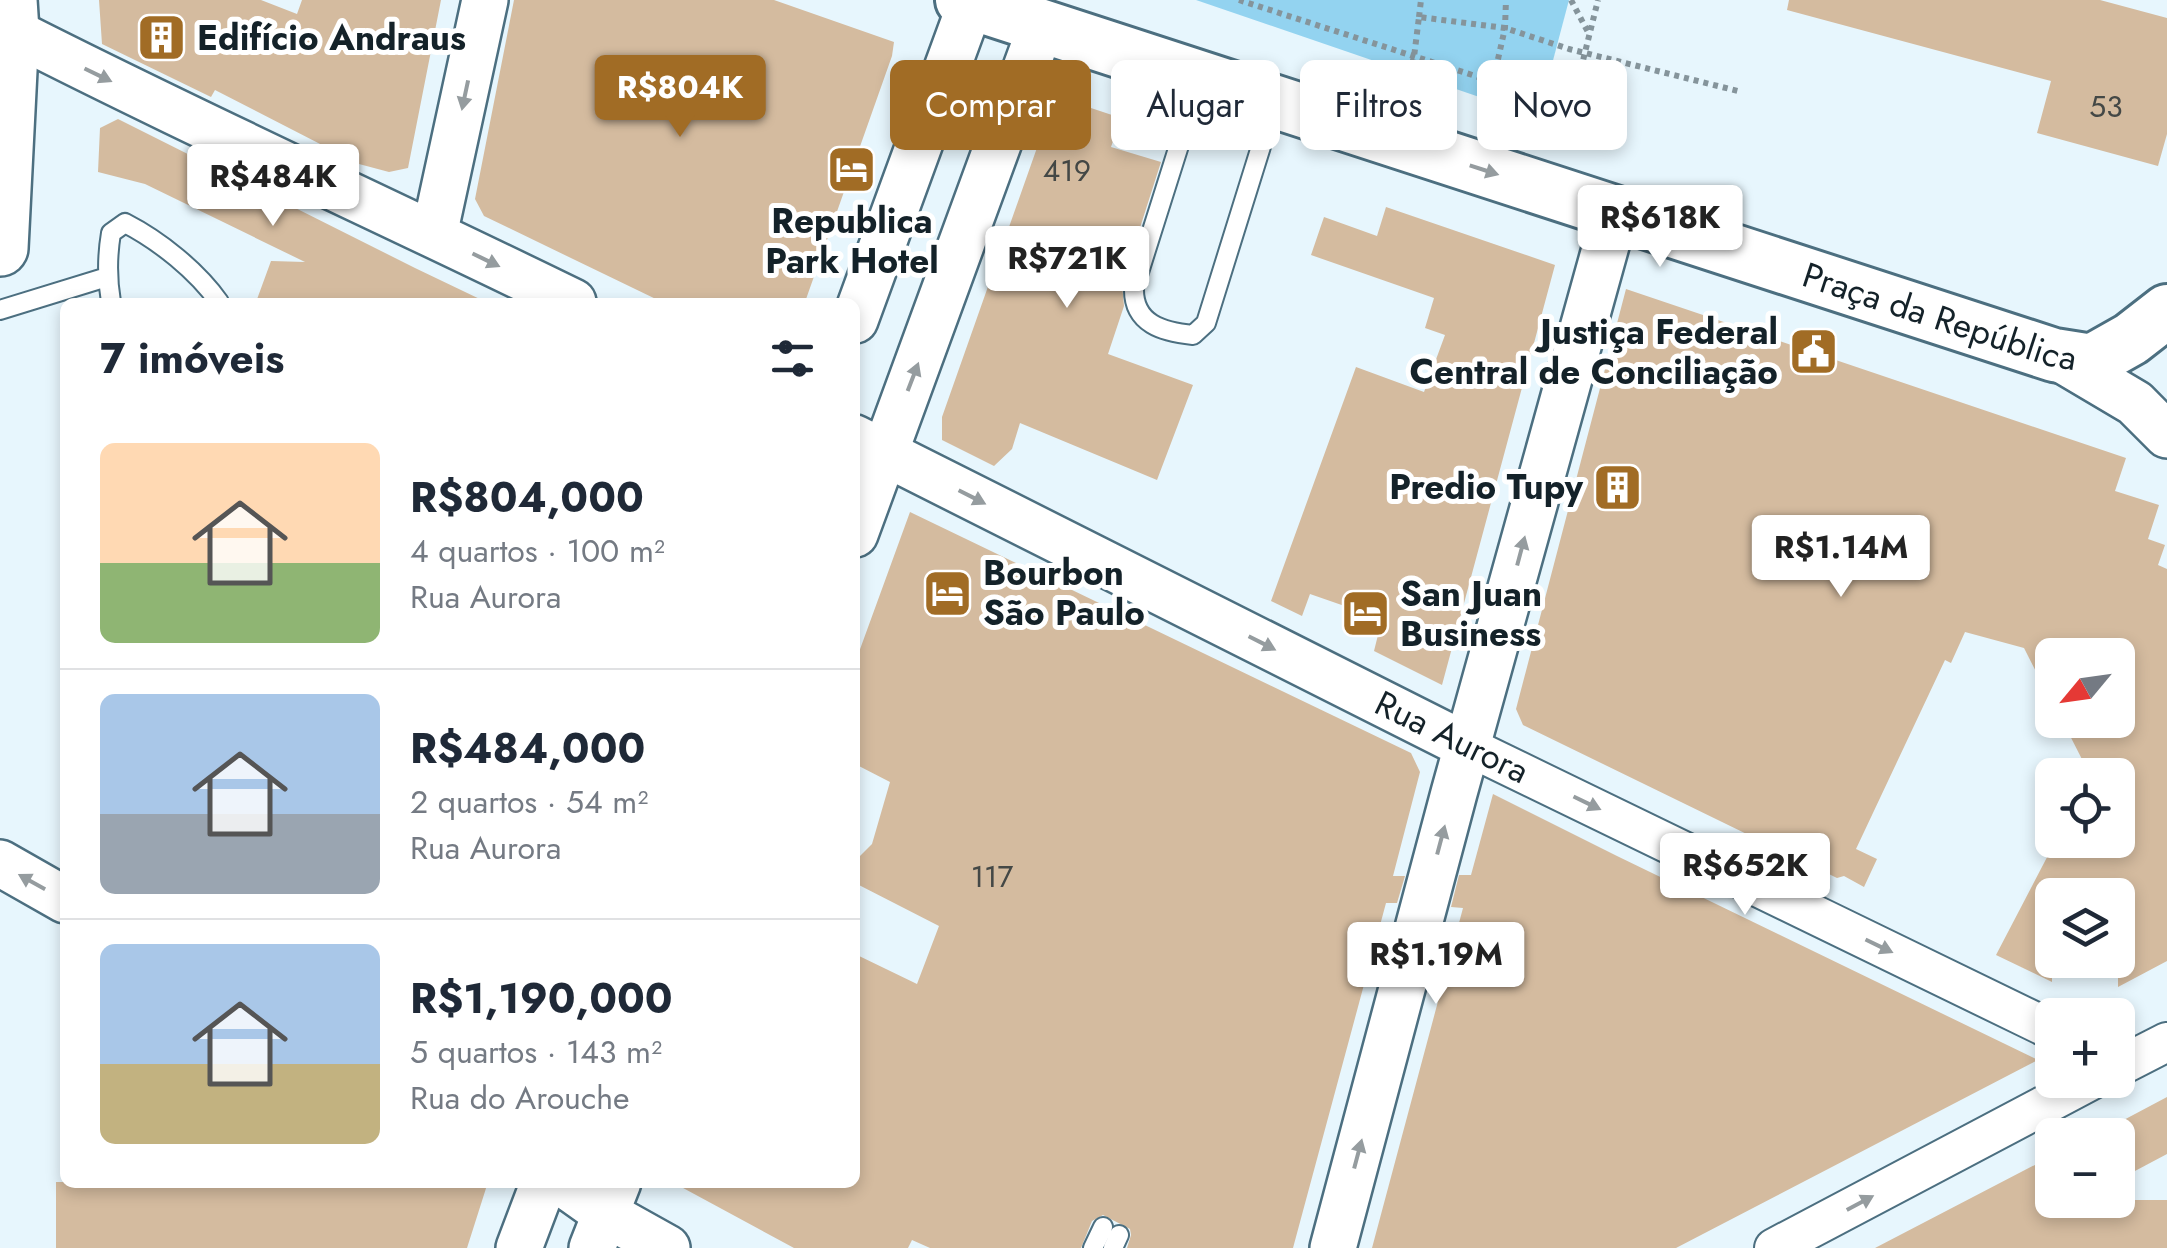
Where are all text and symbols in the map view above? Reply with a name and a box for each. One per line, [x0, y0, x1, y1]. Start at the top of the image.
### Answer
building icon: Edifício Andraus [136, 12, 188, 64]
place label: Edifício Andraus [197, 13, 466, 63]
pin: R$804K [599, 55, 761, 140]
chip: Comprar [890, 60, 1091, 150]
chip: Alugar [1111, 60, 1280, 150]
chip: Filtros [1300, 60, 1457, 150]
chip: Novo [1477, 60, 1627, 150]
text: R$804K [617, 64, 743, 110]
one-way arrow [84, 67, 113, 84]
one-way arrow [456, 80, 472, 111]
house number: 53 [2089, 85, 2123, 128]
hotel icon: Republica Park Hotel [826, 143, 878, 195]
pin: R$484K [192, 144, 354, 229]
house number: 419 [1043, 149, 1091, 192]
text: R$484K [209, 153, 337, 199]
one-way arrow [1469, 164, 1499, 179]
pin: R$618K [1579, 185, 1741, 270]
text: R$618K [1600, 194, 1720, 240]
place label: Republica Park Hotel [765, 196, 939, 286]
pin: R$721K [986, 226, 1148, 311]
text: R$721K [1007, 235, 1127, 281]
street label: Praça da República [1796, 250, 2080, 383]
one-way arrow [472, 251, 501, 268]
place label: Justiça Federal Central de Conciliação [1410, 307, 1778, 397]
public building icon: Justiça Federal Central de Conciliação [1787, 326, 1839, 378]
text: 7 imóveis [100, 328, 284, 389]
icon: filters [765, 331, 820, 386]
one-way arrow [906, 362, 921, 392]
building icon: Predio Tupy [1592, 461, 1644, 513]
place label: Predio Tupy [1389, 462, 1584, 512]
text: R$804,000 [410, 467, 644, 528]
icon: home [180, 483, 300, 603]
one-way arrow [958, 488, 987, 505]
pin: R$1.14M [1749, 515, 1933, 600]
text: R$1.14M [1774, 524, 1908, 570]
text: 4 quartos · 100 m² [410, 528, 665, 574]
one-way arrow [1514, 535, 1530, 566]
place label: Bourbon São Paulo [983, 548, 1145, 638]
hotel icon: Bourbon São Paulo [922, 567, 974, 619]
place label: San Juan Business [1400, 569, 1542, 659]
text: Rua Aurora [410, 574, 561, 620]
hotel icon: San Juan Business [1339, 588, 1391, 640]
one-way arrow [1248, 634, 1277, 651]
north arrow [2035, 638, 2135, 738]
map controls [2035, 638, 2135, 1218]
street label: Rua Aurora [1367, 678, 1537, 796]
text: R$484,000 [410, 718, 645, 779]
icon: home [180, 734, 300, 854]
button: locate [2035, 758, 2135, 858]
text: 2 quartos · 54 m² [410, 779, 648, 825]
one-way arrow [1572, 795, 1601, 812]
one-way arrow [1434, 824, 1450, 855]
text: Rua Aurora [410, 825, 561, 871]
pin: R$652K [1664, 833, 1826, 918]
text: R$652K [1682, 842, 1808, 888]
house number: 117 [971, 855, 1014, 898]
one-way arrow [18, 873, 47, 890]
button: layers [2035, 878, 2135, 978]
pin: R$1.19M [1344, 922, 1528, 1007]
text: R$1.19M [1369, 931, 1503, 977]
one-way arrow [1864, 937, 1893, 954]
text: R$1,190,000 [410, 968, 673, 1029]
icon: home [180, 984, 300, 1104]
button: + [2035, 998, 2135, 1098]
text: 5 quartos · 143 m² [410, 1029, 662, 1075]
text: Rua do Arouche [410, 1075, 630, 1121]
button: − [2035, 1118, 2135, 1218]
one-way arrow [1351, 1138, 1367, 1169]
one-way arrow [1846, 1195, 1874, 1212]

